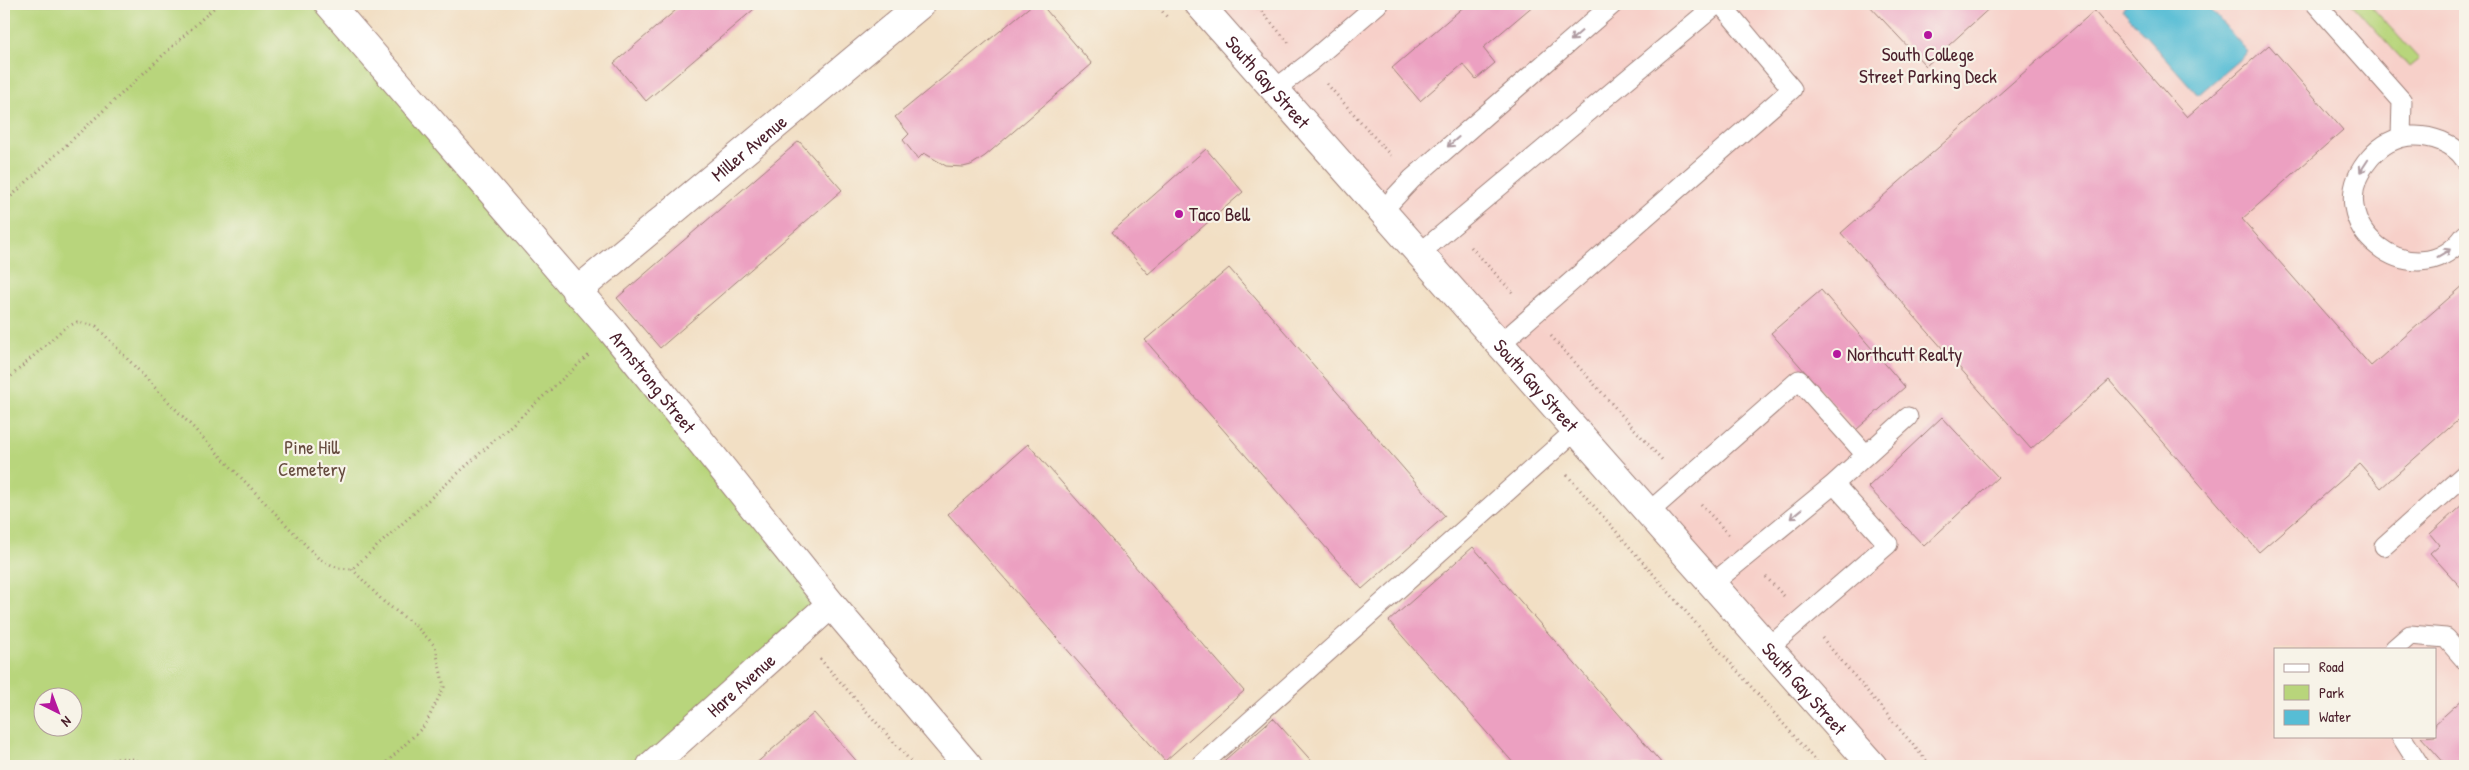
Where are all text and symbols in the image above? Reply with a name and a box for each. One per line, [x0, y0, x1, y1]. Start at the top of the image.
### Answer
marker: South College Street Parking Deck [1922, 29, 1934, 41]
street label: South Gay Street [1220, 30, 1316, 134]
one-way arrow [1569, 30, 1582, 41]
place label: South College Street Parking Deck [1859, 41, 1997, 89]
street label: Miller Avenue [705, 108, 792, 187]
one-way arrow [1447, 137, 1460, 148]
one-way arrow [2359, 159, 2369, 173]
place label: Taco Bell [1189, 201, 1251, 227]
marker: Taco Bell [1173, 208, 1185, 220]
one-way arrow [2436, 248, 2450, 258]
street label: Armstrong Street [604, 325, 702, 439]
street label: South Gay Street [1488, 333, 1585, 438]
place label: Northcutt Realty [1847, 341, 1962, 367]
marker: Northcutt Realty [1831, 348, 1843, 360]
park label: Pine Hill Cemetery [278, 434, 346, 482]
one-way arrow [1790, 509, 1803, 520]
street label: South Gay Street [1756, 636, 1853, 741]
street label: Hare Avenue [701, 647, 781, 723]
legend [2274, 648, 2436, 738]
text: Road [2319, 656, 2344, 677]
text: Park [2319, 682, 2344, 703]
north arrow [32, 688, 82, 738]
text: Water [2319, 706, 2351, 727]
text: N [58, 712, 76, 732]

